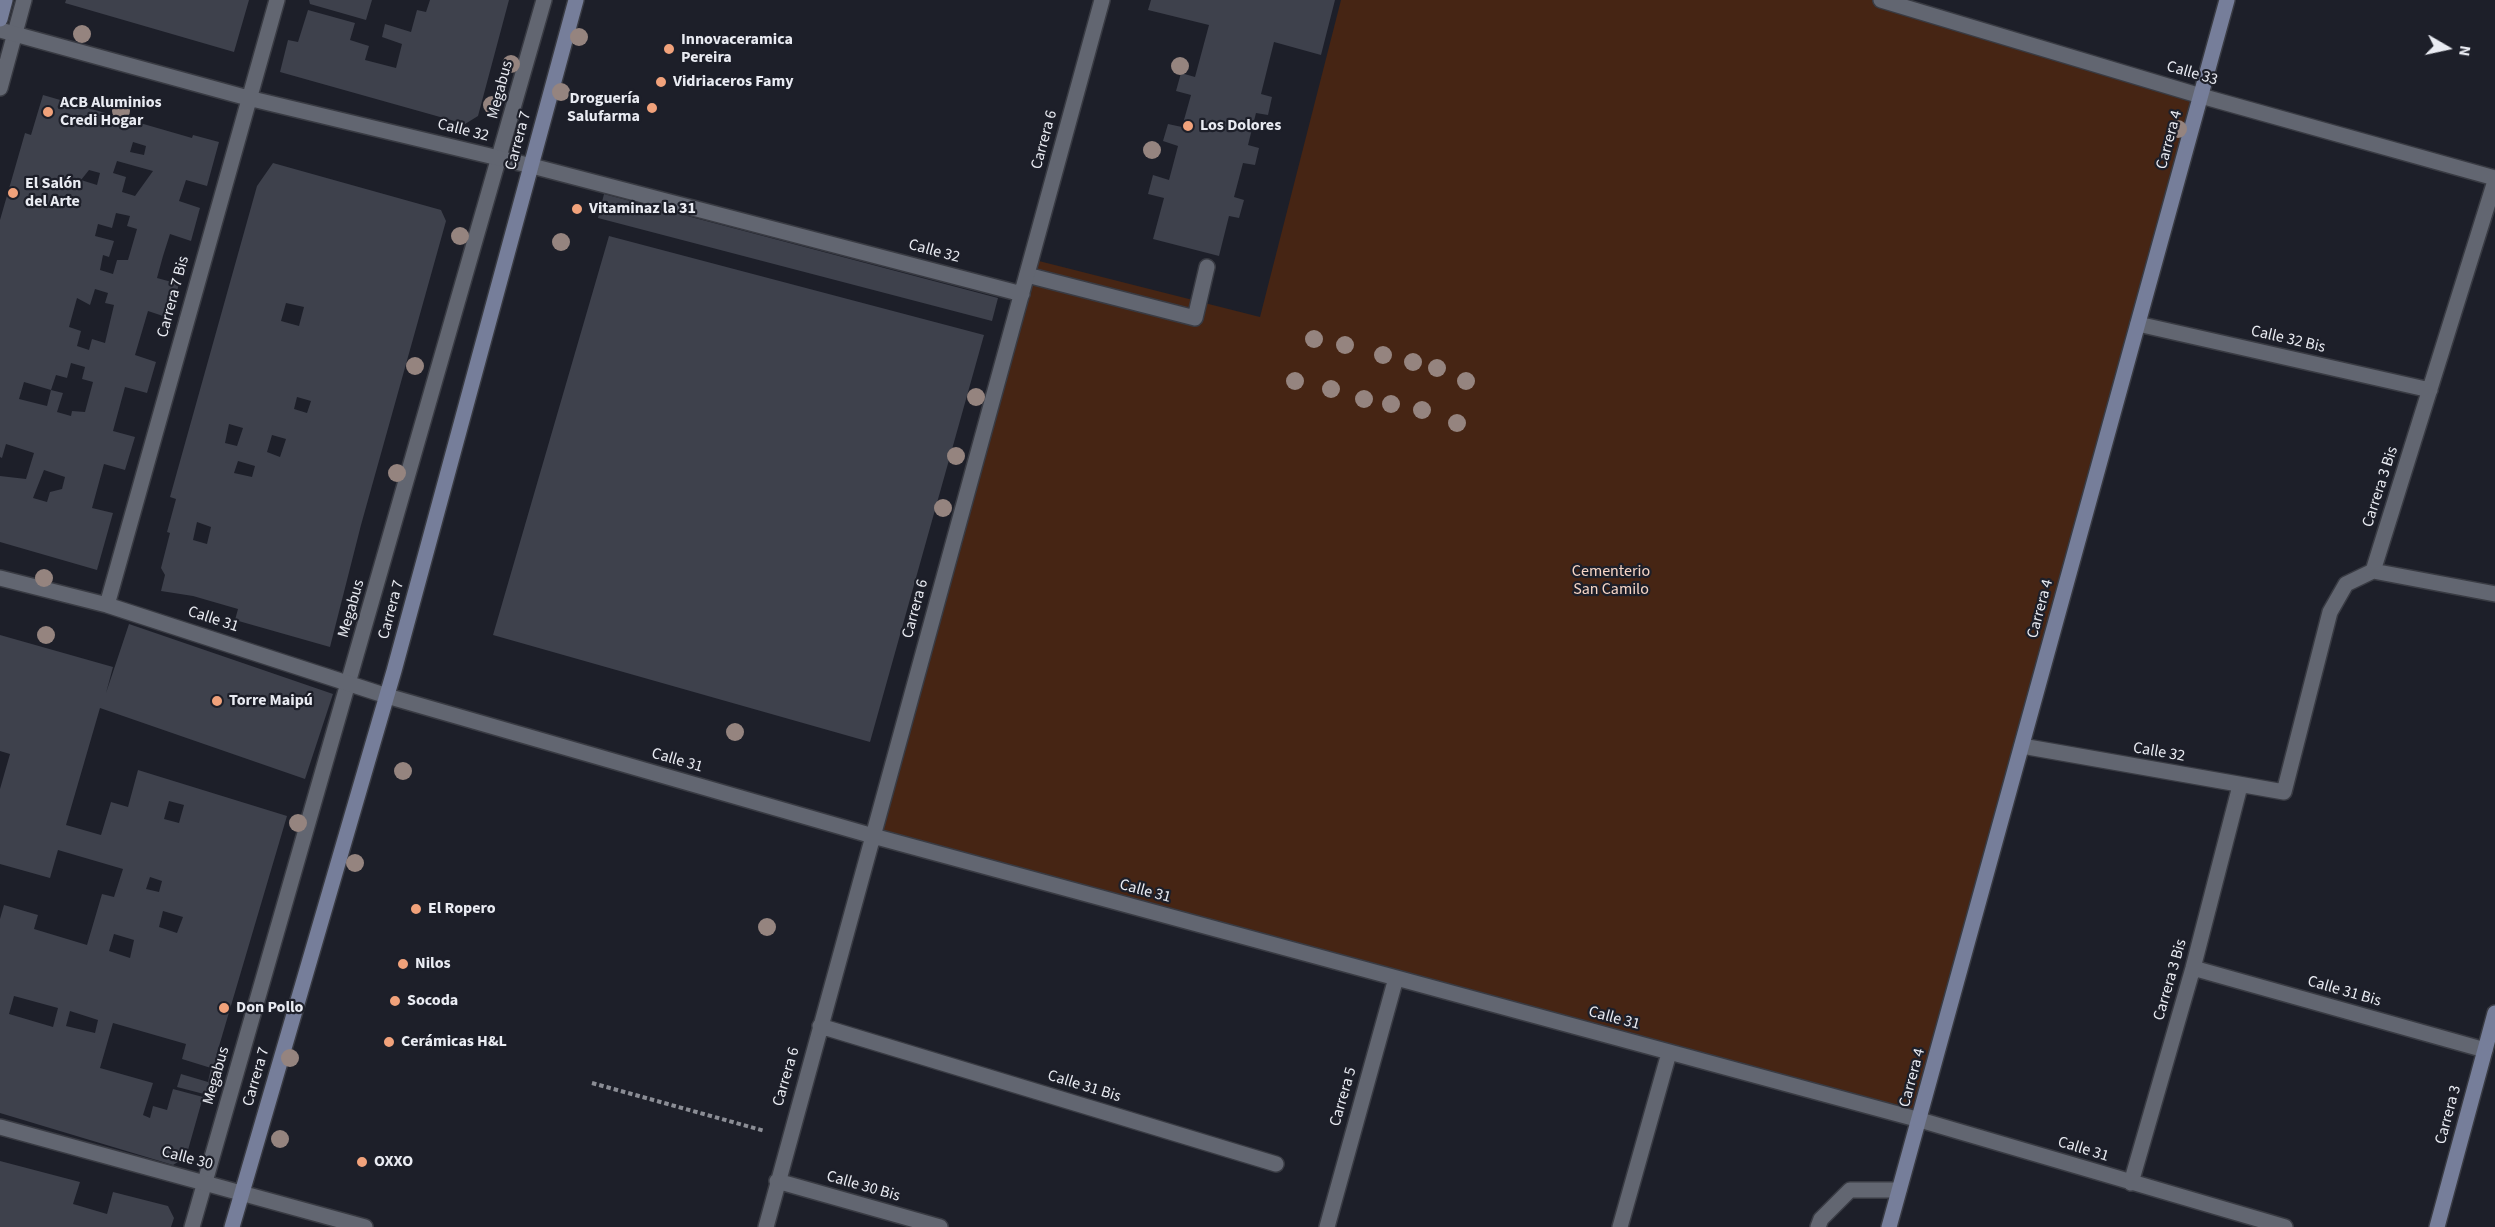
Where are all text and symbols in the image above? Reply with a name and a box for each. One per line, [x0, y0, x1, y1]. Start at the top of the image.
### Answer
north arrow [2417, 18, 2477, 78]
place label: Innovaceramica Pereira [681, 30, 793, 68]
marker: Innovaceramica Pereira [662, 42, 676, 56]
text: N [2453, 44, 2476, 58]
street label: Calle 33 [2164, 58, 2220, 90]
street label: Megabus [484, 59, 518, 121]
place label: Vidriaceros Famy [673, 72, 794, 92]
marker: Vidriaceros Famy [654, 75, 668, 89]
place label: Droguería Salufarma [567, 89, 640, 127]
place label: ACB Aluminios Credi Hogar [60, 93, 162, 131]
marker: Droguería Salufarma [645, 101, 659, 115]
marker: ACB Aluminios Credi Hogar [41, 105, 55, 119]
street label: Carrera 6 [1028, 108, 1062, 172]
street label: Carrera 4 [2153, 108, 2187, 172]
street label: Carrera 7 [502, 109, 536, 173]
street label: Calle 32 [435, 115, 491, 147]
place label: Los Dolores [1200, 116, 1281, 136]
marker: Los Dolores [1181, 119, 1195, 133]
place label: El Salón del Arte [25, 174, 81, 212]
marker: El Salón del Arte [6, 186, 20, 200]
place label: Vitaminaz la 31 [589, 199, 696, 219]
marker: Vitaminaz la 31 [570, 202, 584, 216]
street label: Calle 32 [906, 236, 962, 268]
street label: Carrera 7 Bis [154, 254, 194, 340]
street label: Calle 32 Bis [2249, 322, 2327, 358]
street label: Carrera 3 Bis [2359, 444, 2403, 530]
park label: Cementerio San Camilo [1572, 562, 1650, 600]
street label: Carrera 6 [899, 577, 933, 641]
street label: Carrera 4 [2024, 577, 2058, 641]
street label: Megabus [335, 578, 369, 640]
street label: Carrera 7 [375, 578, 409, 642]
street label: Calle 31 [185, 603, 241, 637]
place label: Torre Maipú [229, 691, 313, 711]
marker: Torre Maipú [210, 694, 224, 708]
street label: Calle 32 [2132, 739, 2186, 767]
street label: Calle 31 [649, 745, 705, 777]
street label: Calle 31 [1117, 876, 1173, 908]
place label: El Ropero [428, 899, 496, 919]
marker: El Ropero [409, 902, 423, 916]
street label: Carrera 3 Bis [2150, 937, 2192, 1023]
place label: Nilos [415, 954, 451, 974]
marker: Nilos [396, 957, 410, 971]
street label: Calle 31 Bis [2305, 972, 2383, 1012]
place label: Socoda [407, 991, 458, 1011]
marker: Socoda [388, 994, 402, 1008]
place label: Don Pollo [236, 998, 304, 1018]
marker: Don Pollo [217, 1001, 231, 1015]
street label: Calle 31 [1586, 1003, 1642, 1035]
place label: Cerámicas H&L [401, 1032, 507, 1052]
marker: Cerámicas H&L [382, 1035, 396, 1049]
street label: Megabus [200, 1045, 234, 1107]
street label: Carrera 7 [239, 1045, 275, 1109]
street label: Carrera 6 [769, 1045, 805, 1109]
street label: Carrera 4 [1896, 1046, 1930, 1110]
street label: Carrera 5 [1326, 1065, 1362, 1129]
street label: Calle 31 Bis [1045, 1067, 1123, 1107]
street label: Carrera 3 [2432, 1083, 2466, 1147]
street label: Calle 31 [2055, 1133, 2111, 1167]
street label: Calle 30 [159, 1143, 215, 1175]
place label: OXXO [374, 1152, 413, 1172]
marker: OXXO [355, 1155, 369, 1169]
street label: Calle 30 Bis [824, 1167, 902, 1207]

